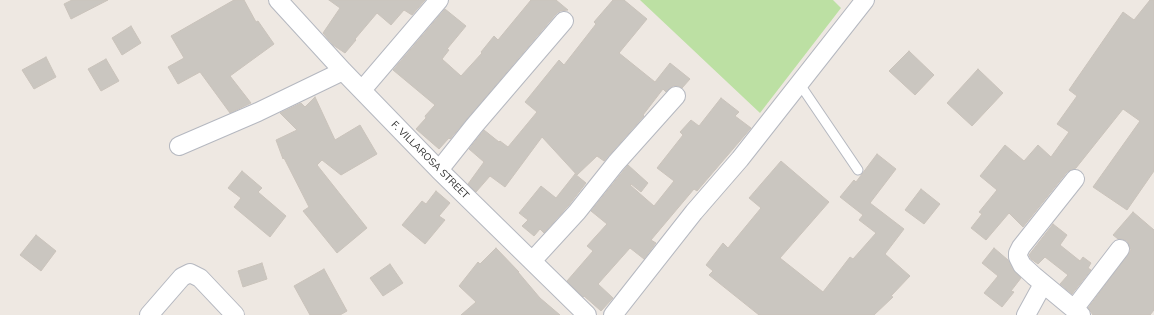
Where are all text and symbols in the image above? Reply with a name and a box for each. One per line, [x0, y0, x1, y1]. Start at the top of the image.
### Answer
street label: F. VILLAROSA STREET [389, 119, 471, 201]

